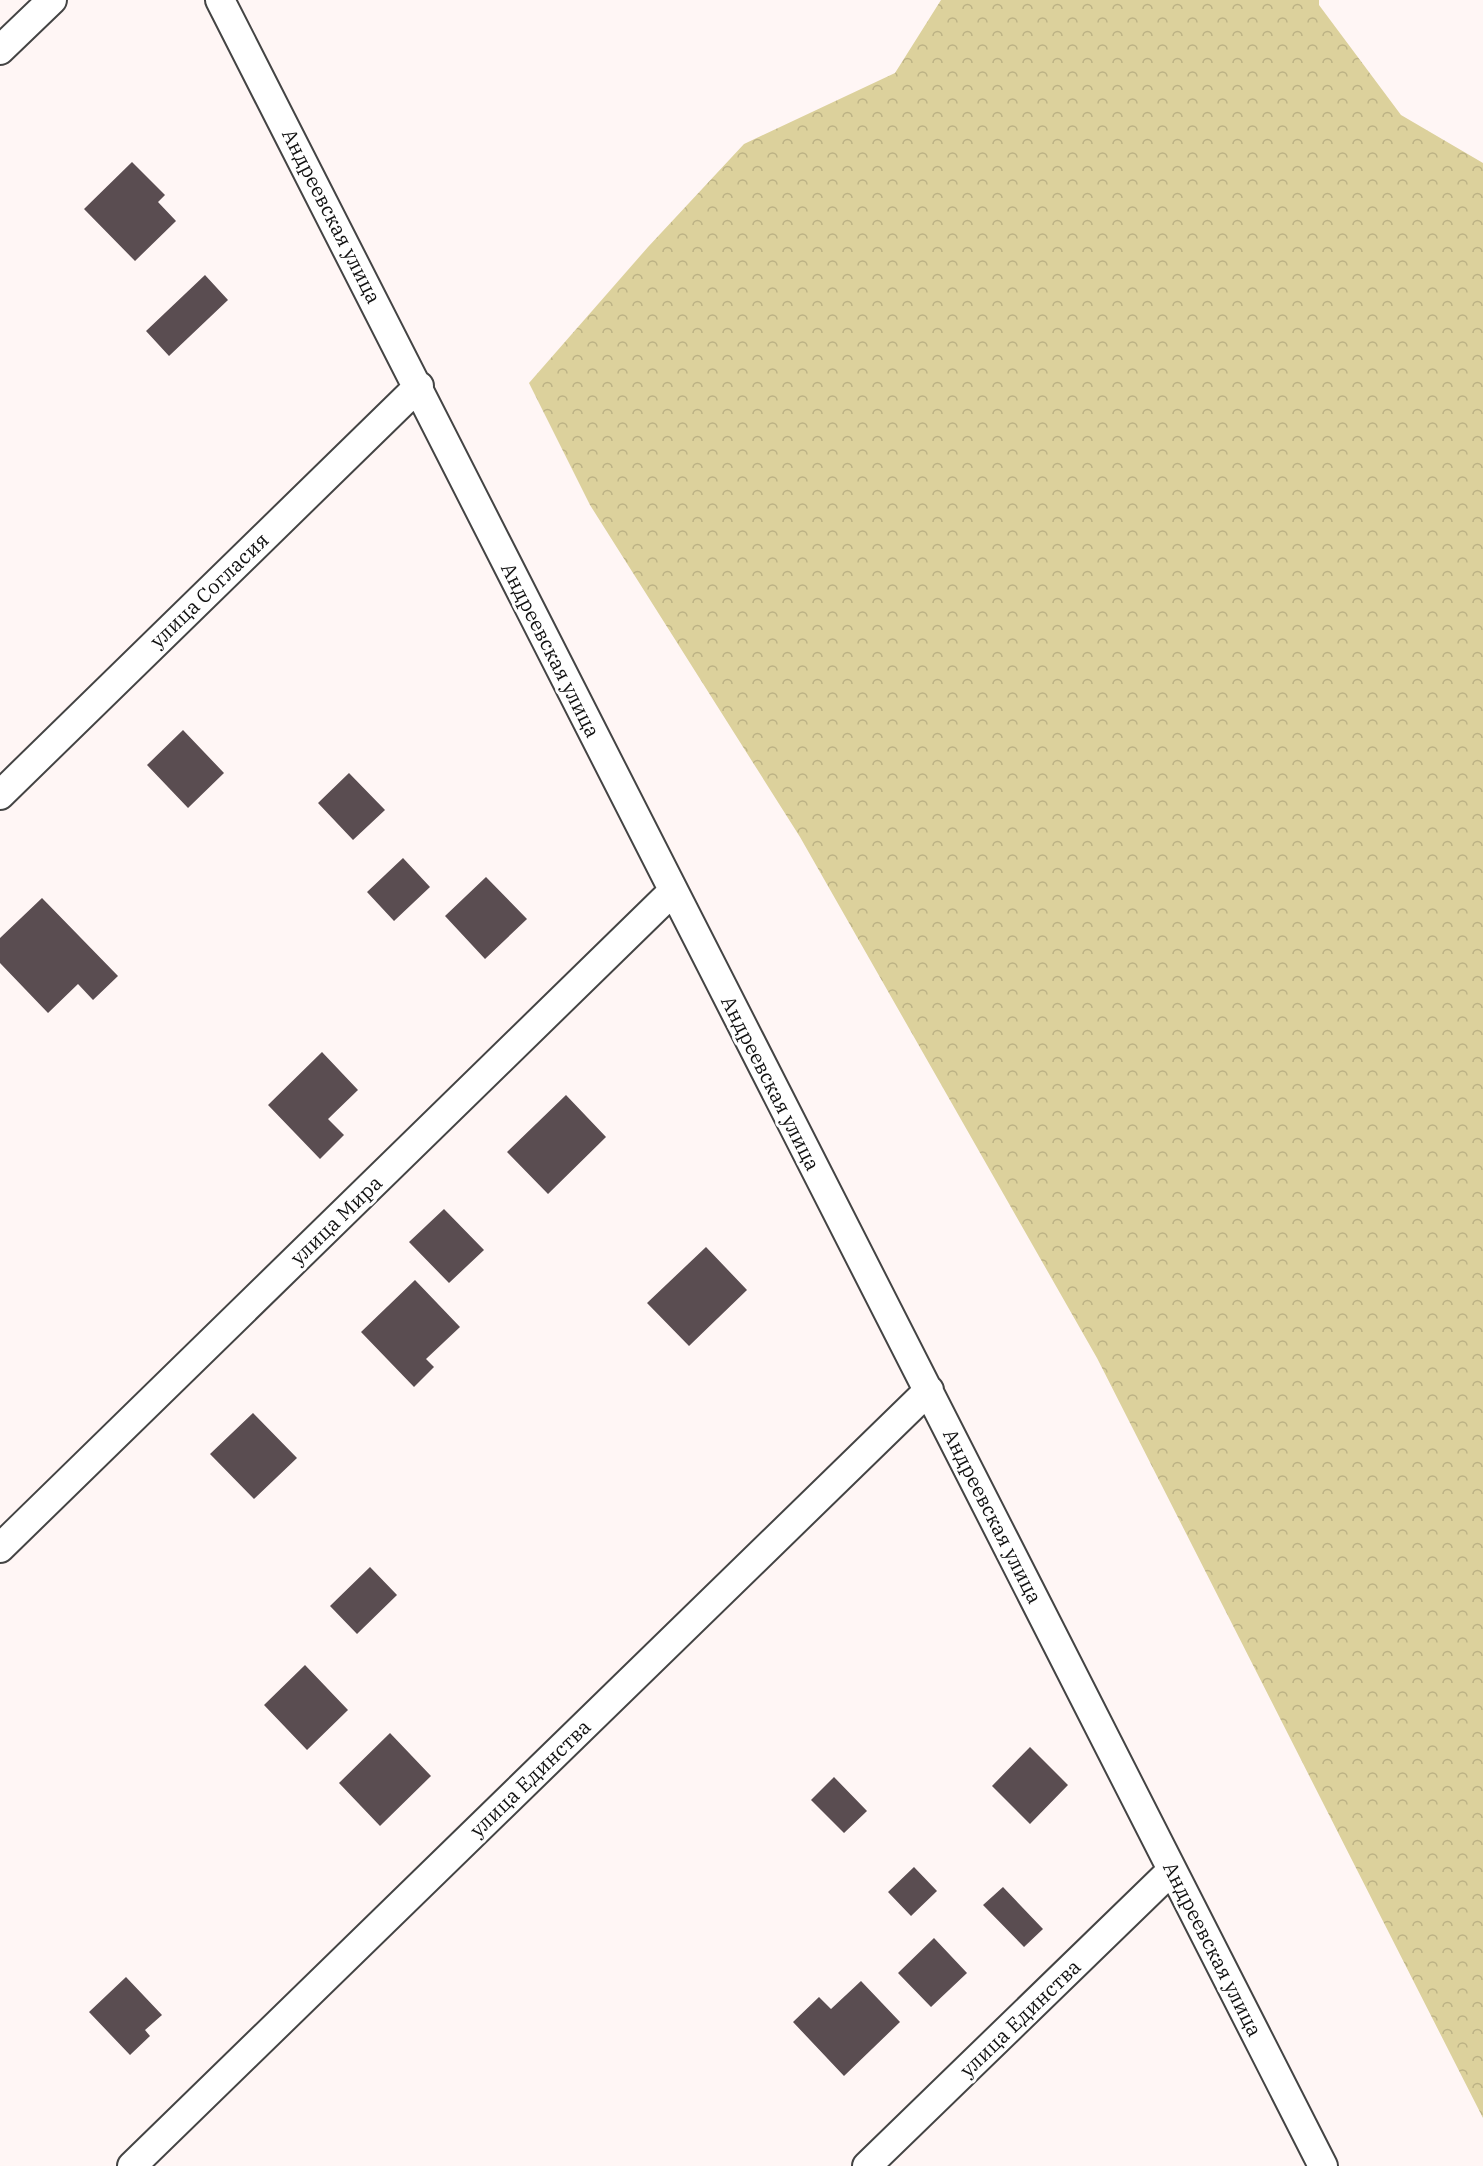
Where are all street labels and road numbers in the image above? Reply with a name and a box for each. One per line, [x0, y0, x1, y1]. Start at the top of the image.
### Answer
street label: Андреевская улица [276, 124, 388, 308]
street label: улица Согласия [144, 526, 274, 654]
street label: Андреевская улица [495, 558, 607, 742]
street label: Андреевская улица [715, 991, 827, 1175]
street label: улица Мира [284, 1169, 388, 1271]
street label: Андреевская улица [937, 1424, 1049, 1608]
street label: улица Единства [464, 1713, 596, 1843]
street label: Андреевская улица [1157, 1857, 1269, 2041]
street label: улица Единства [954, 1953, 1086, 2083]

